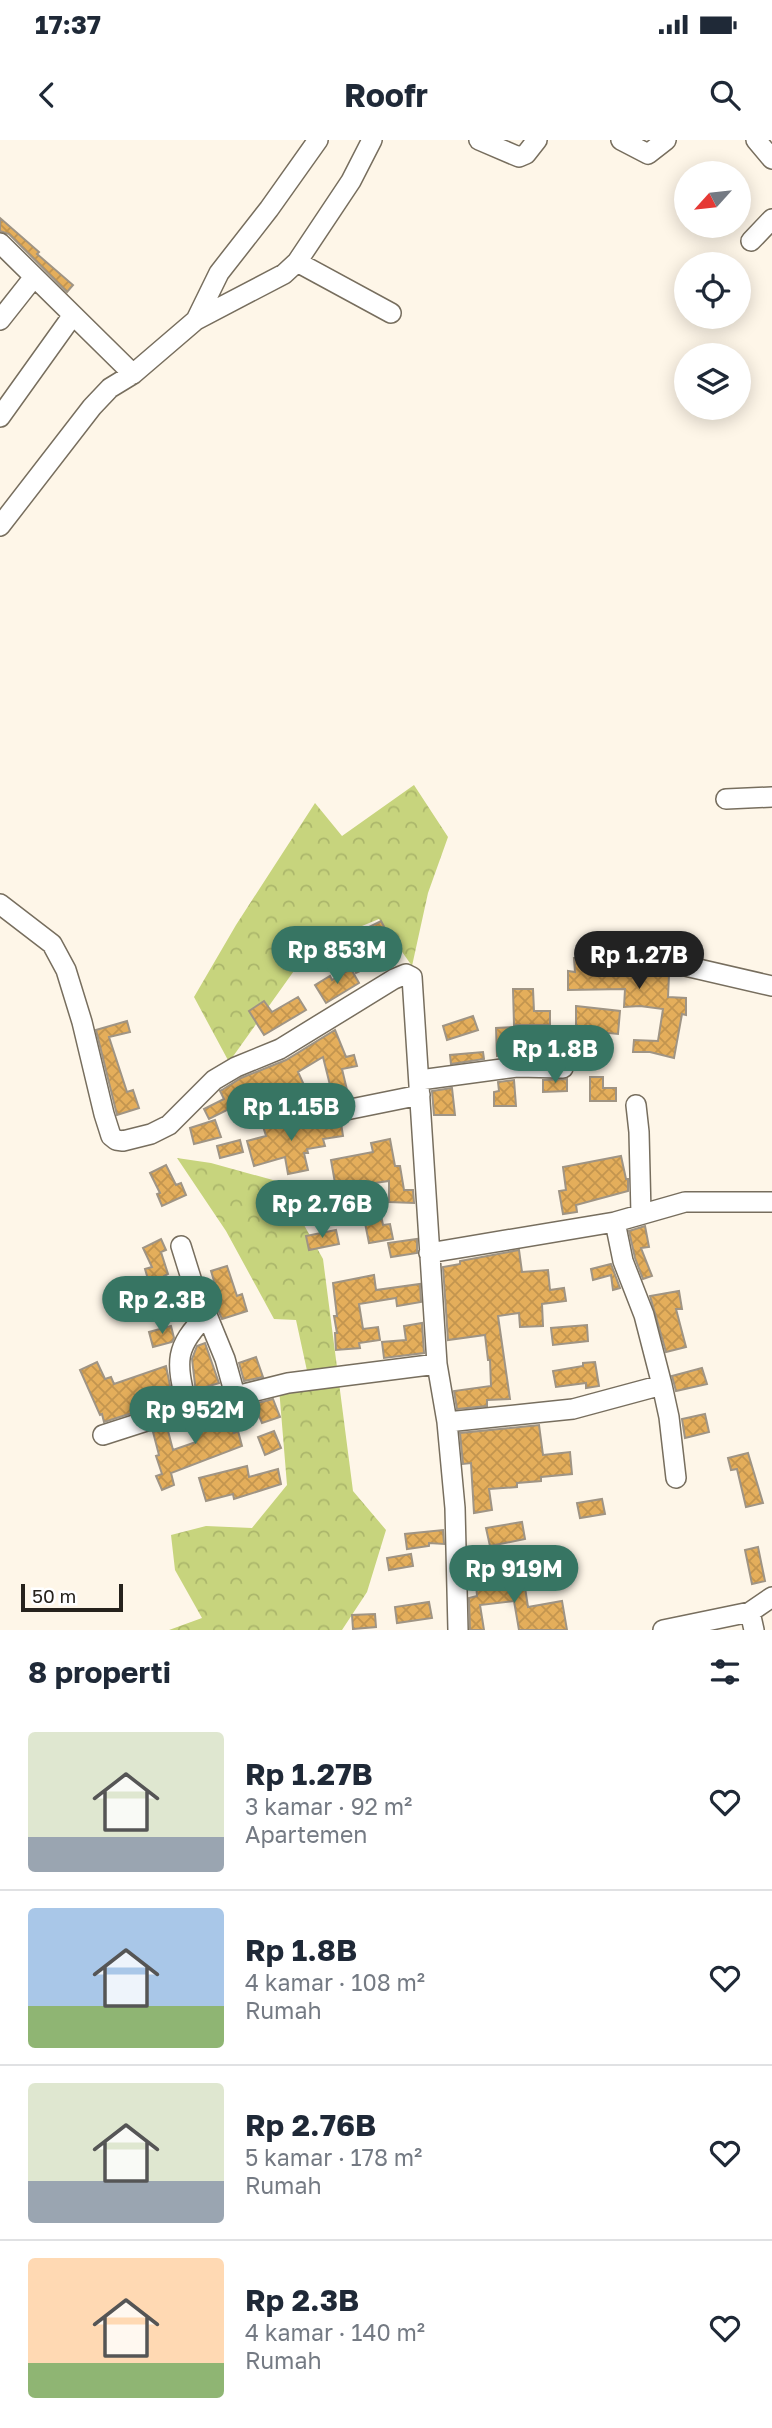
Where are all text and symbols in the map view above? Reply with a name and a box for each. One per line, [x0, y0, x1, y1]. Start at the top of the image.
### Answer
text: 17:37 [35, 9, 101, 40]
icon: back [28, 76, 66, 114]
text: Roofr [344, 76, 428, 114]
icon: search [706, 76, 744, 114]
north arrow [674, 161, 751, 238]
map controls [674, 161, 751, 420]
button: locate [674, 252, 751, 329]
button: layers [674, 343, 751, 420]
pin: Rp 853M [272, 926, 402, 986]
pin: Rp 1.27B [567, 932, 711, 991]
text: Rp 853M [287, 935, 387, 963]
text: Rp 1.27B [590, 940, 688, 968]
pin: Rp 1.8B [490, 1026, 620, 1085]
text: Rp 1.8B [512, 1034, 598, 1062]
pin: Rp 1.15B [219, 1084, 363, 1143]
text: Rp 1.15B [242, 1092, 340, 1120]
pin: Rp 2.76B [250, 1180, 394, 1240]
text: Rp 2.76B [272, 1189, 372, 1217]
pin: Rp 2.3B [97, 1276, 227, 1336]
text: Rp 2.3B [118, 1285, 206, 1313]
pin: Rp 952M [130, 1386, 260, 1446]
text: Rp 952M [145, 1395, 245, 1423]
pin: Rp 919M [449, 1546, 579, 1605]
text: Rp 919M [465, 1554, 563, 1582]
scale bar [21, 1581, 122, 1613]
text: 50 m [32, 1584, 76, 1607]
icon: filters [706, 1653, 744, 1691]
text: 8 properti [28, 1654, 171, 1690]
text: Rp 1.27B [245, 1756, 373, 1792]
icon: home [84, 1760, 168, 1844]
icon: heart [706, 1783, 744, 1821]
text: 3 kamar · 92 m² [245, 1792, 412, 1820]
text: Apartemen [245, 1820, 367, 1848]
text: Rp 1.8B [245, 1932, 357, 1968]
icon: home [84, 1936, 168, 2020]
icon: heart [706, 1959, 744, 1997]
text: 4 kamar · 108 m² [245, 1968, 425, 1996]
text: Rumah [245, 1996, 322, 2024]
text: Rp 2.76B [245, 2107, 376, 2143]
icon: home [84, 2111, 168, 2195]
icon: heart [706, 2134, 744, 2172]
text: 5 kamar · 178 m² [245, 2143, 422, 2171]
text: Rumah [245, 2171, 322, 2199]
text: Rp 2.3B [245, 2282, 359, 2318]
icon: home [84, 2286, 168, 2370]
icon: heart [706, 2309, 744, 2347]
text: 4 kamar · 140 m² [245, 2318, 425, 2346]
text: Rumah [245, 2346, 322, 2374]

